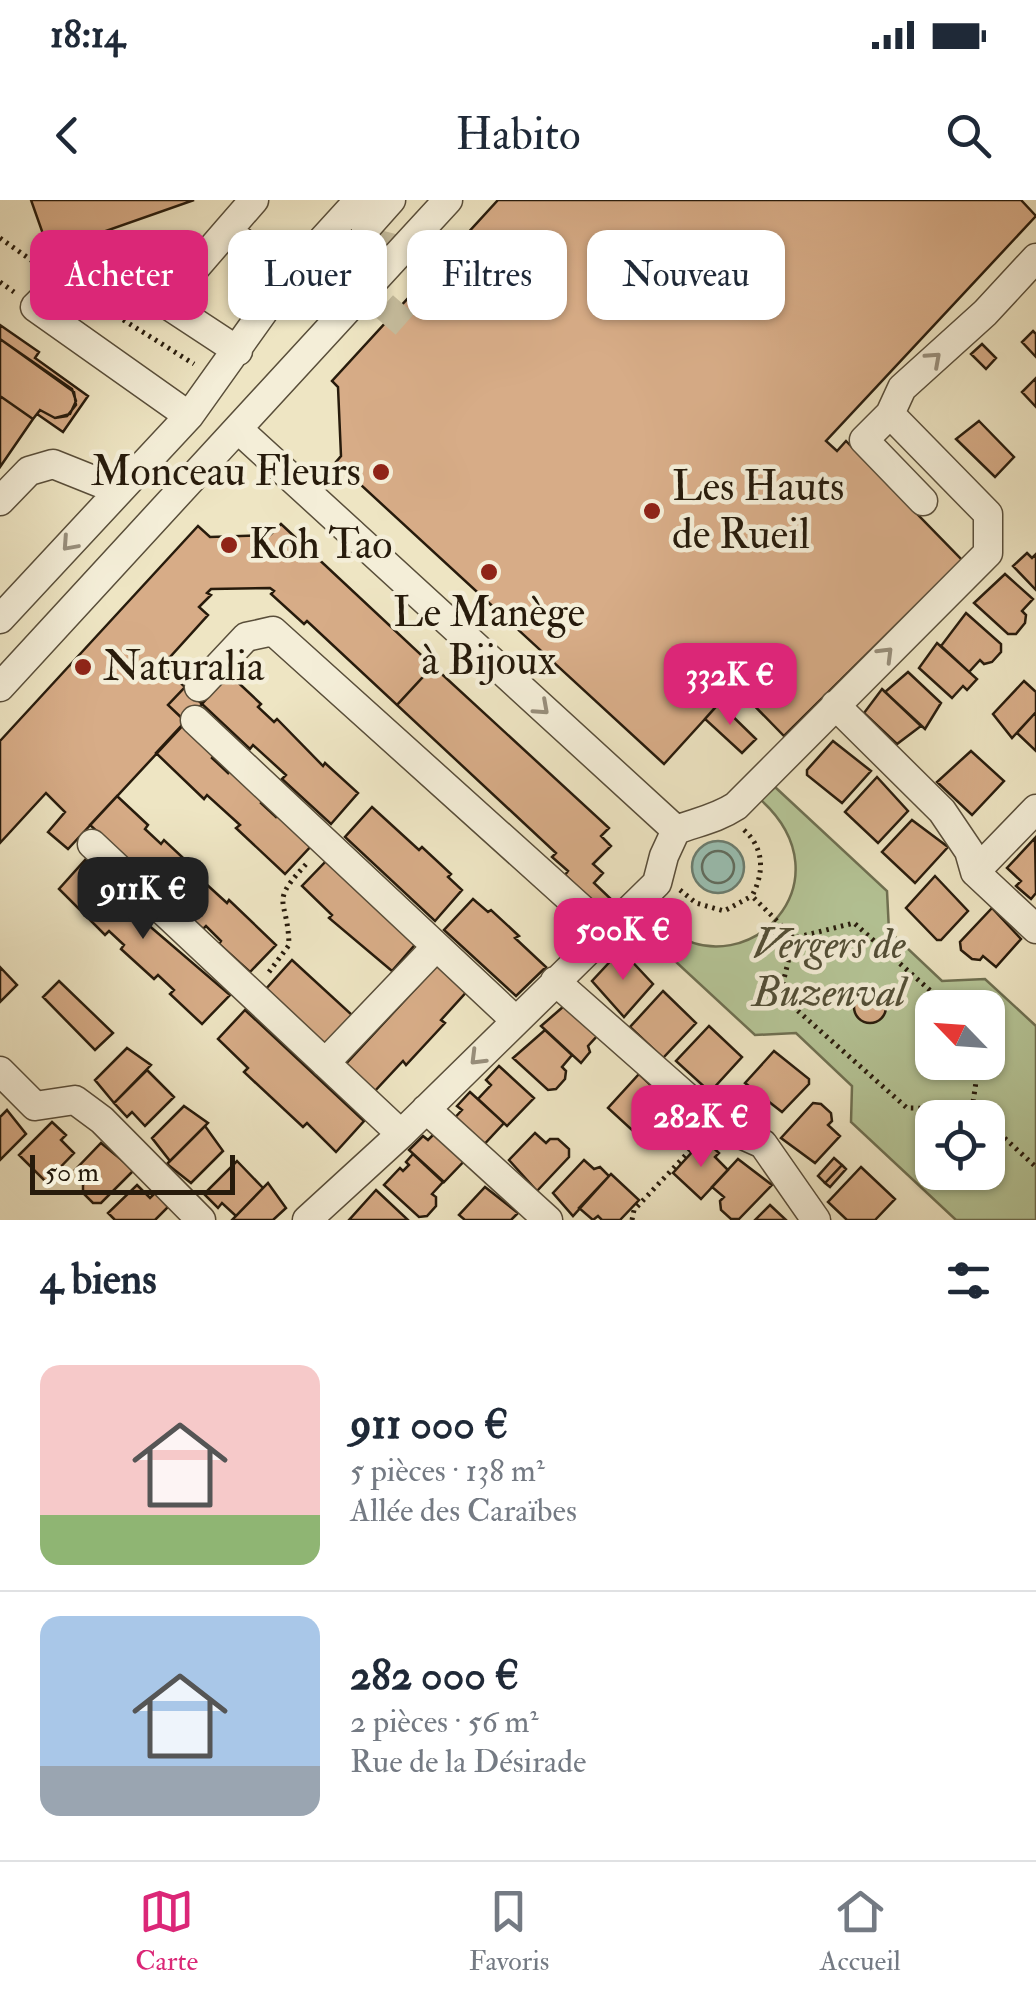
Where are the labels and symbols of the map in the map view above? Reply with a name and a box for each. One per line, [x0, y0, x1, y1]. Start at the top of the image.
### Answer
one-way arrow [922, 353, 941, 371]
place label: Monceau Fleurs [91, 446, 361, 498]
marker: Monceau Fleurs [370, 461, 392, 483]
place label: Les Hauts de Rueil [672, 461, 845, 561]
marker: Les Hauts de Rueil [641, 500, 663, 522]
place label: Koh Tao [249, 519, 393, 571]
one-way arrow [63, 532, 81, 551]
marker: Koh Tao [218, 534, 240, 556]
marker: Le Manège à Bijoux [478, 561, 500, 583]
place label: Le Manège à Bijoux [393, 587, 585, 687]
place label: Naturalia [103, 641, 265, 693]
pin: 332K € [649, 643, 811, 728]
one-way arrow [875, 648, 893, 666]
marker: Naturalia [72, 656, 94, 678]
one-way arrow [530, 696, 549, 714]
pin: 911K € [62, 857, 224, 942]
pin: 500K € [542, 898, 704, 983]
park label: Vergers de Buzenval [750, 919, 909, 1019]
north arrow [915, 990, 1005, 1080]
one-way arrow [471, 1046, 489, 1064]
pin: 282K € [620, 1085, 782, 1170]
scale bar [30, 1150, 235, 1194]

